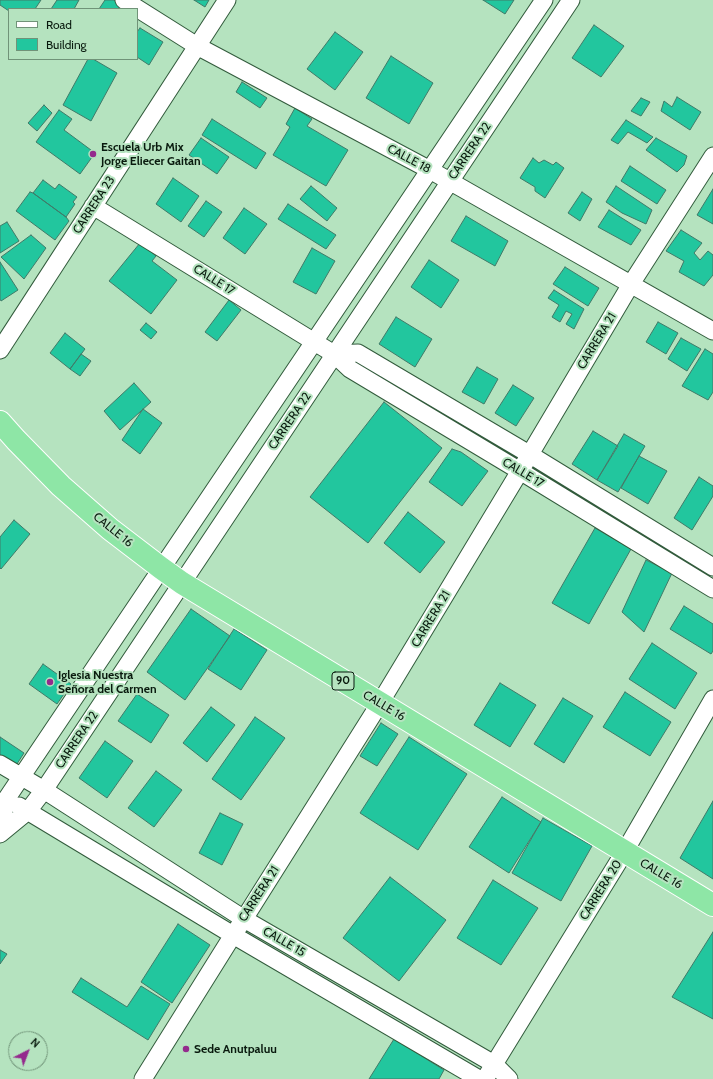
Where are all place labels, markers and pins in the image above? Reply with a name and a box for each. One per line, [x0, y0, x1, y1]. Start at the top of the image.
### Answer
place label: Escuela Urb Mix Jorge Eliecer Gaitan [101, 140, 201, 168]
marker: Escuela Urb Mix Jorge Eliecer Gaitan [88, 149, 98, 159]
place label: Iglesia Nuestra Señora del Carmen [58, 668, 157, 696]
marker: Iglesia Nuestra Señora del Carmen [45, 677, 55, 687]
place label: Sede Anutpaluu [194, 1042, 277, 1056]
marker: Sede Anutpaluu [181, 1044, 191, 1054]

